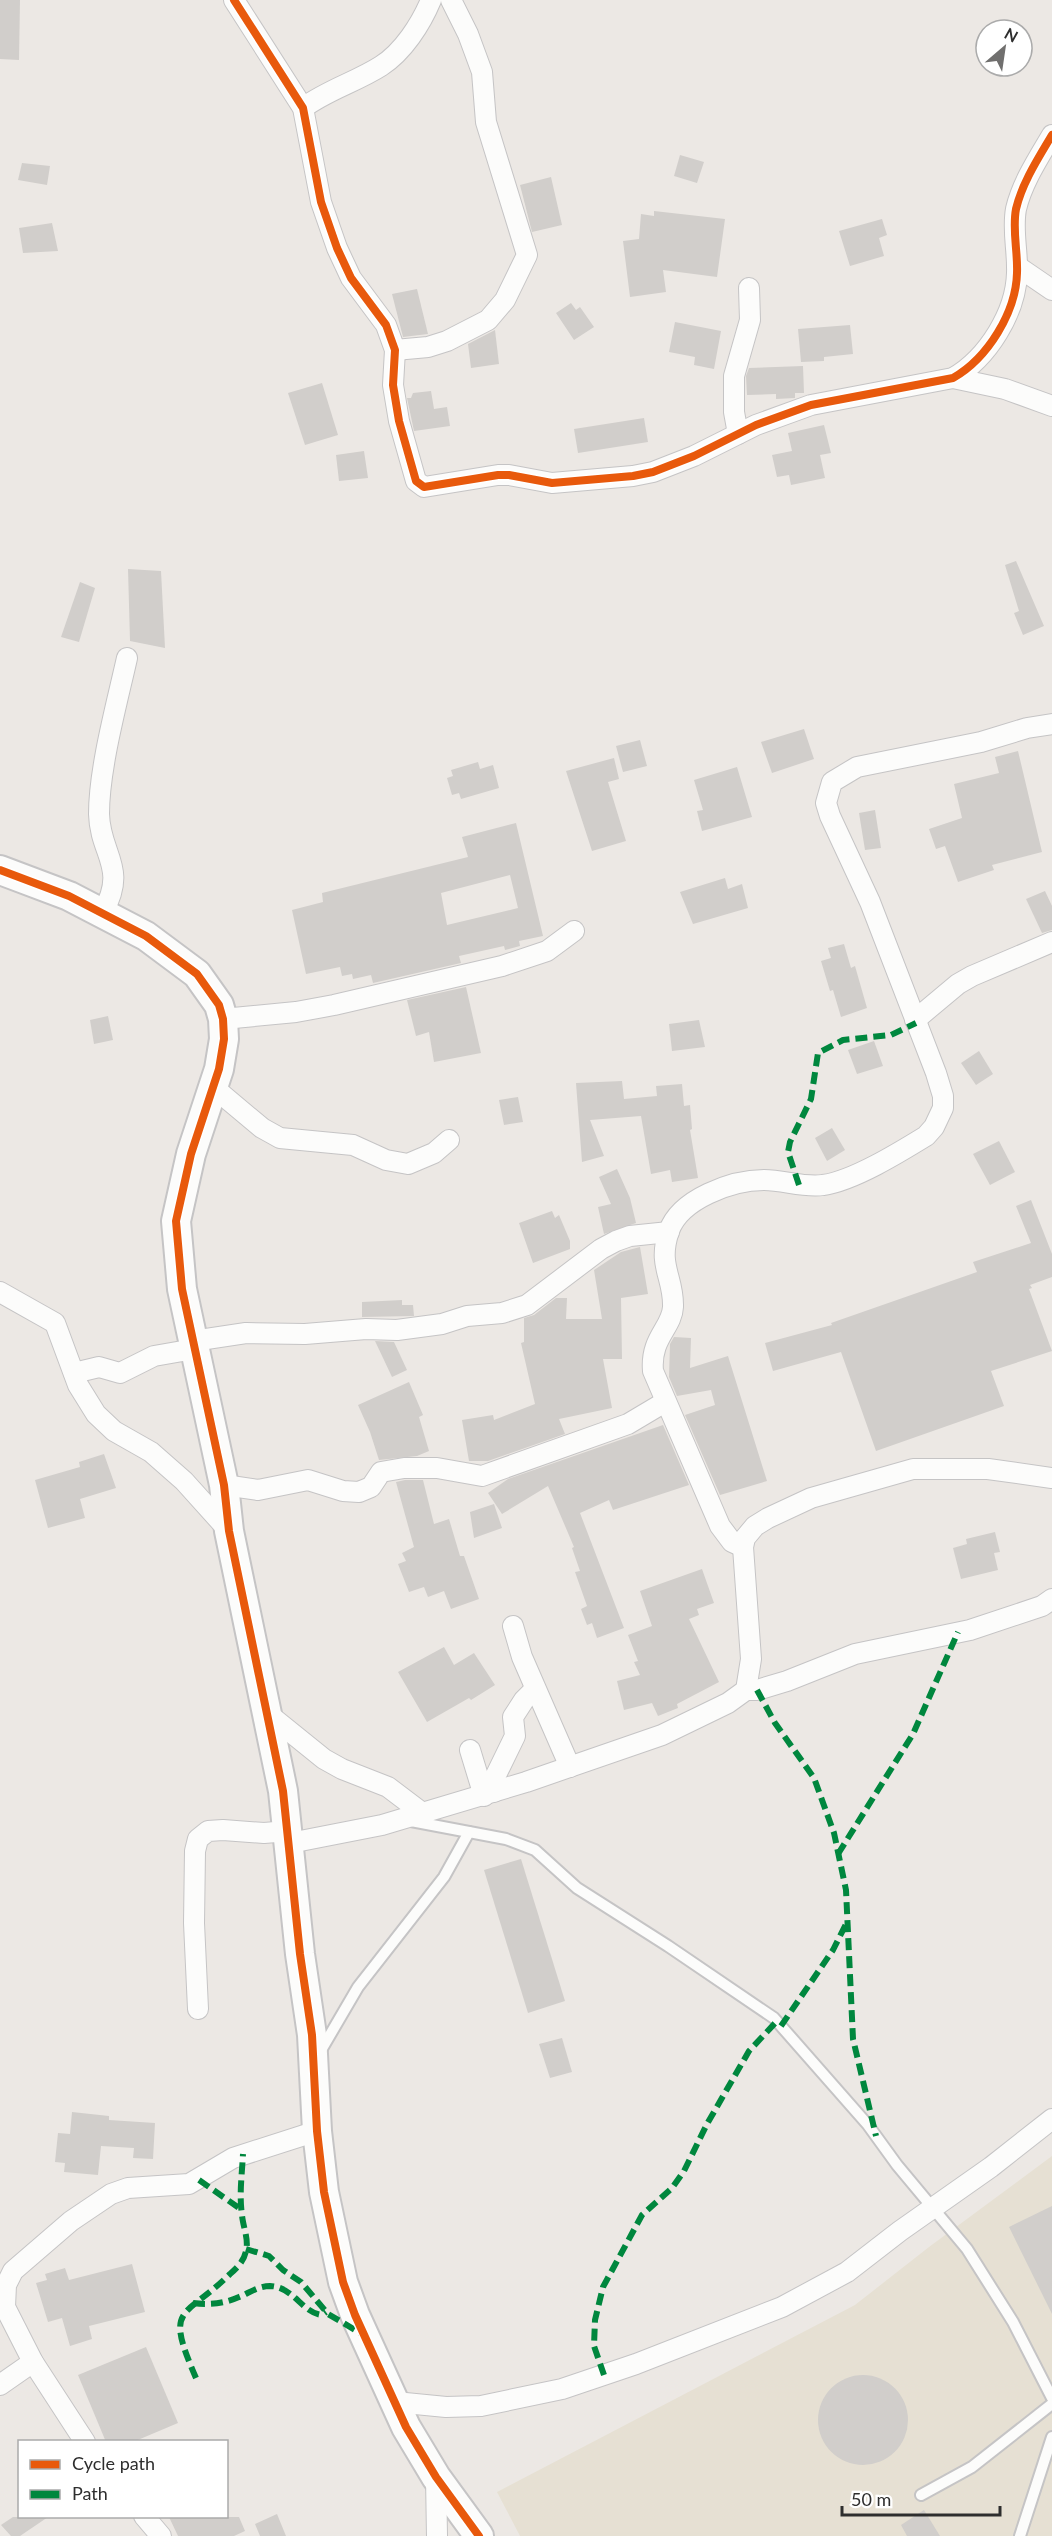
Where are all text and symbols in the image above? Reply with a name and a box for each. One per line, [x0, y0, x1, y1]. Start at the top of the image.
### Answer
north arrow [974, 18, 1034, 78]
text: N [1002, 23, 1022, 46]
legend [18, 2440, 228, 2518]
text: Cycle path [72, 2452, 155, 2474]
scale bar [842, 2479, 1000, 2517]
text: Path [72, 2482, 108, 2504]
text: 50 m [851, 2488, 891, 2510]

